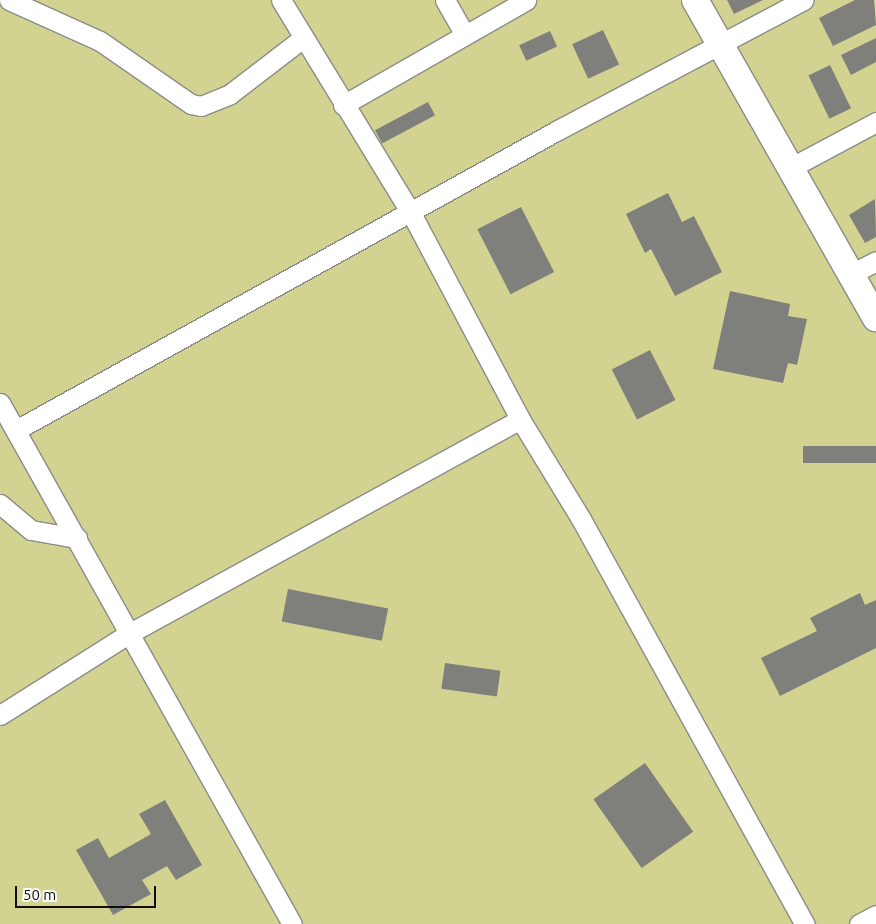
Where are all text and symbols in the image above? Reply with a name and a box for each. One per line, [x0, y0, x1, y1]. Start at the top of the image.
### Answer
scale bar [18, 876, 159, 908]
text: 50 m [23, 886, 56, 903]

